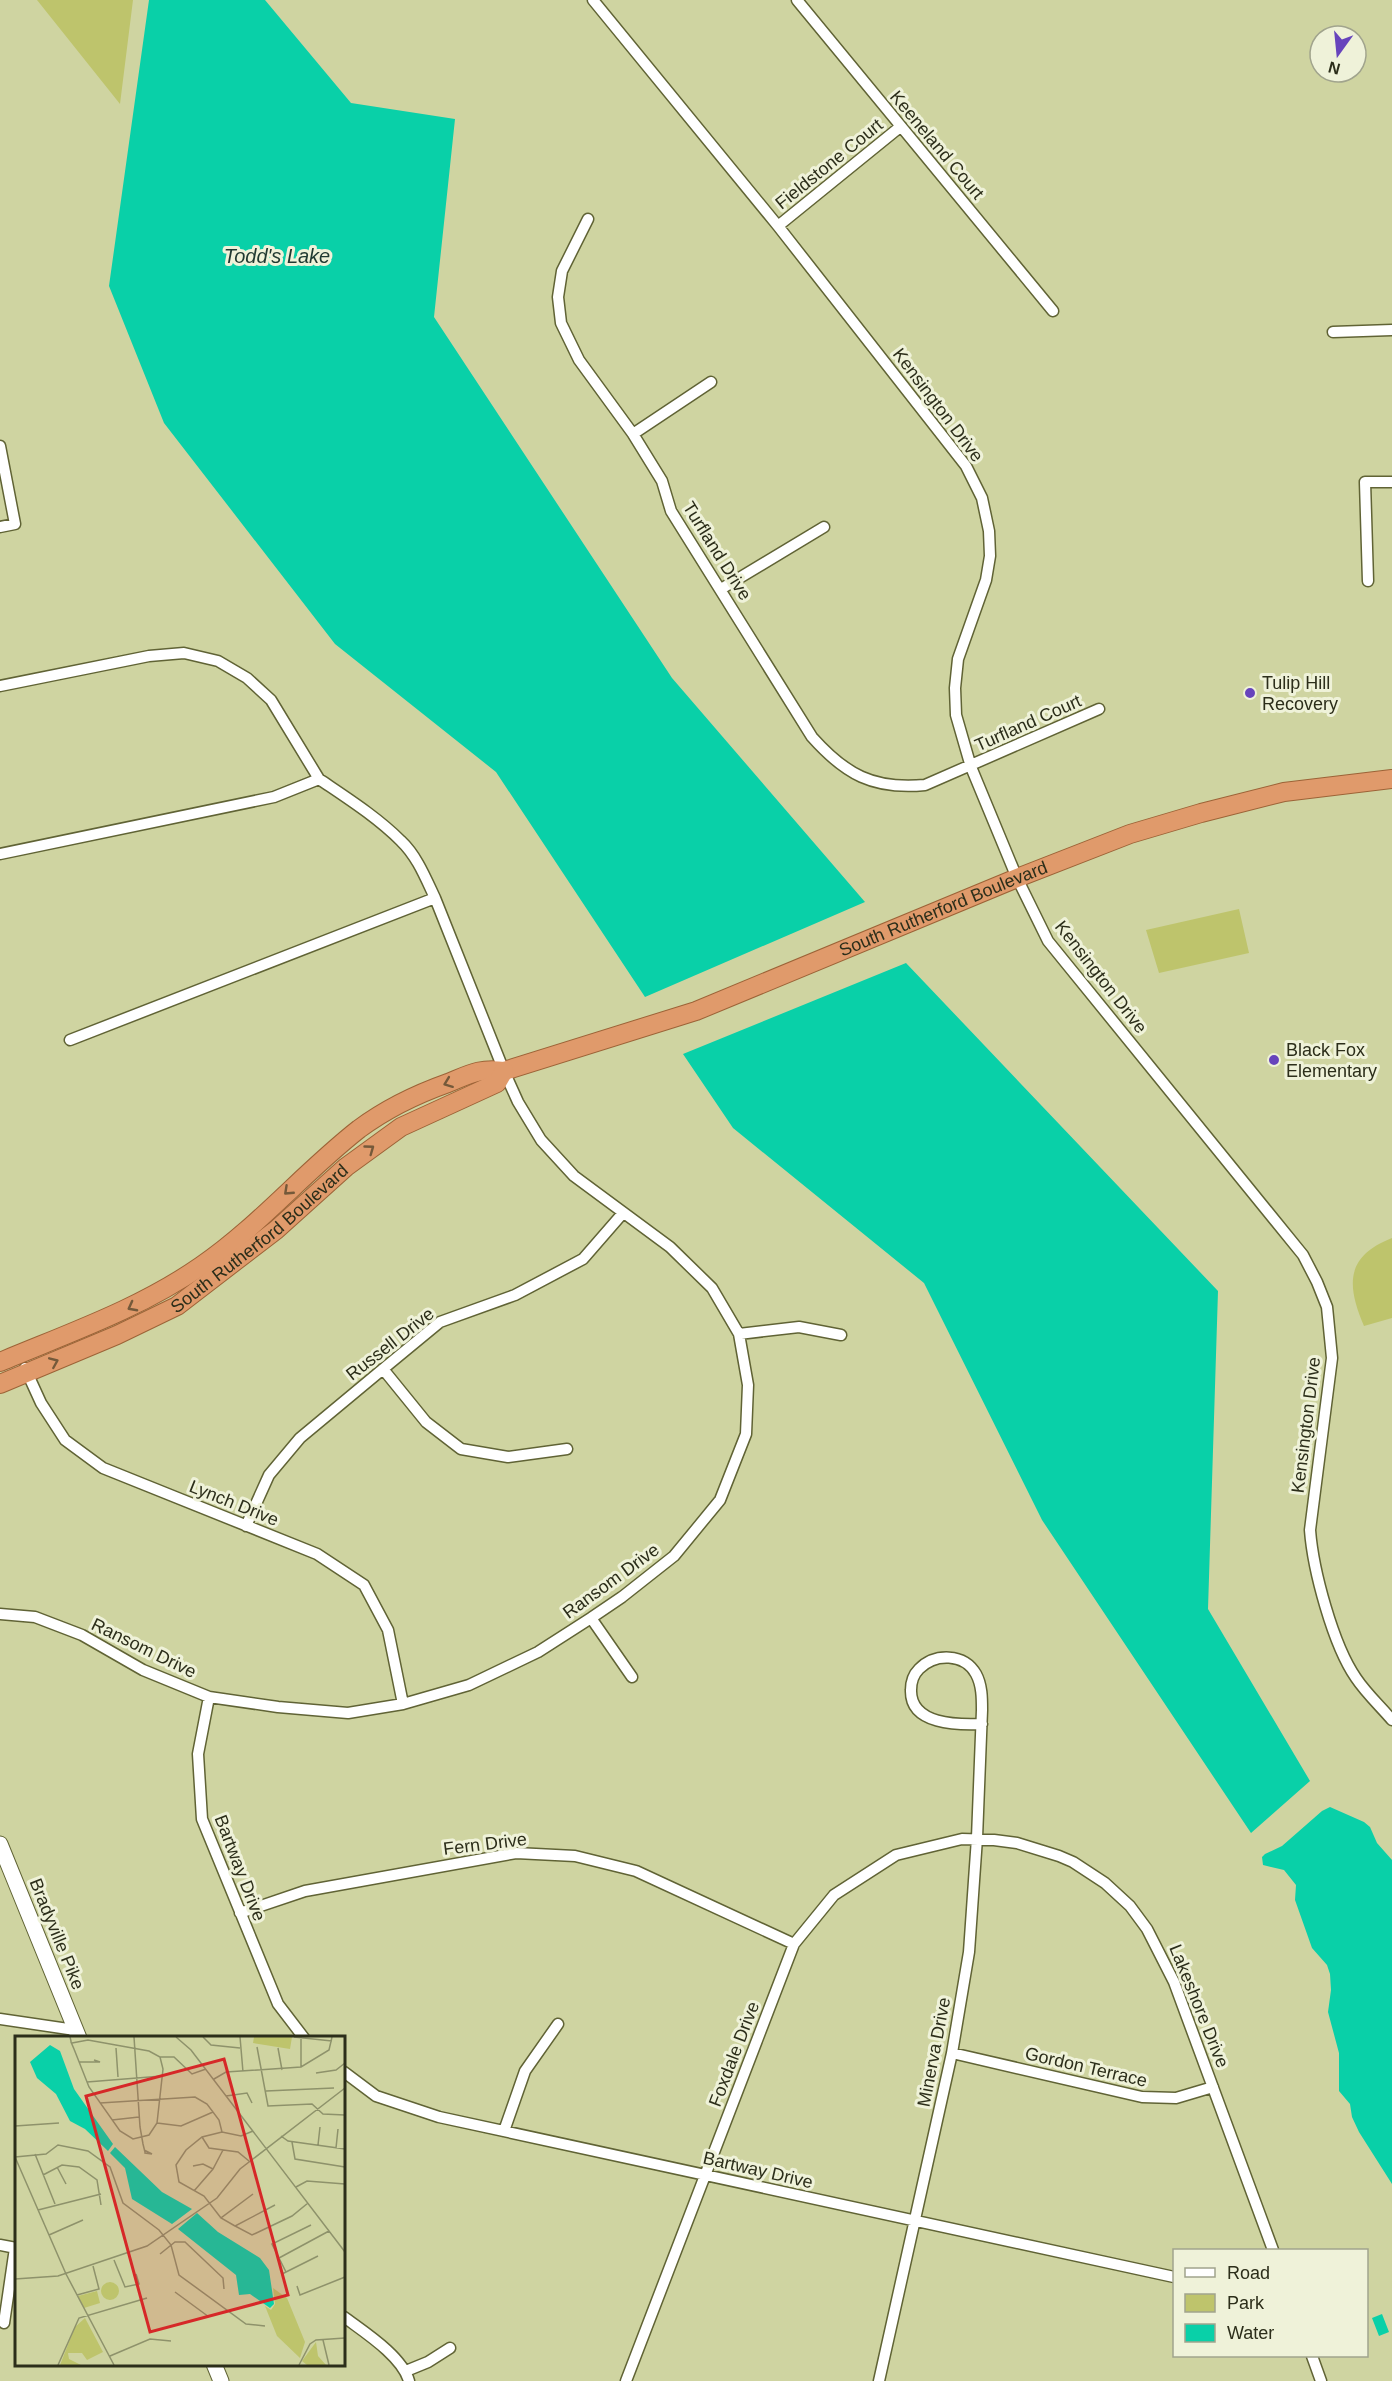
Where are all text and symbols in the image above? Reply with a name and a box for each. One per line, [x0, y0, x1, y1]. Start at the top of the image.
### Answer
north arrow [1308, 24, 1368, 84]
text: N [1326, 58, 1342, 78]
street label: Keeneland Court [886, 87, 988, 203]
street label: Fieldstone Court [771, 115, 887, 213]
water label: Todd's Lake [224, 245, 330, 267]
street label: Kensington Drive [889, 344, 987, 466]
street label: Turfland Drive [679, 498, 755, 604]
place label: Tulip Hill Recovery [1262, 673, 1338, 714]
marker: Tulip Hill Recovery [1243, 686, 1257, 700]
street label: Turfland Court [972, 691, 1084, 755]
street label: South Rutherford Boulevard [836, 857, 1050, 961]
street label: Kensington Drive [1051, 917, 1151, 1037]
place label: Black Fox Elementary [1286, 1040, 1377, 1081]
marker: Black Fox Elementary [1267, 1053, 1281, 1067]
one-way arrow [444, 1075, 454, 1088]
one-way arrow [364, 1146, 375, 1157]
street label: South Rutherford Boulevard [167, 1160, 352, 1317]
one-way arrow [285, 1184, 295, 1195]
one-way arrow [128, 1300, 139, 1311]
street label: Russell Drive [342, 1303, 438, 1385]
street label: Kensington Drive [1288, 1356, 1324, 1494]
one-way arrow [48, 1357, 59, 1369]
street label: Lynch Drive [187, 1476, 281, 1530]
street label: Ransom Drive [559, 1539, 663, 1623]
street label: Ransom Drive [88, 1614, 200, 1682]
street label: Bartway Drive [211, 1812, 269, 1924]
street label: Fern Drive [442, 1829, 528, 1859]
street label: Bradyville Pike [26, 1876, 88, 1992]
street label: Lakeshore Drive [1165, 1941, 1233, 2071]
street label: Minerva Drive [914, 1996, 954, 2108]
street label: Foxdale Drive [705, 1999, 763, 2109]
inset map [15, 2036, 345, 2366]
street label: Gordon Terrace [1023, 2043, 1149, 2091]
street label: Bartway Drive [701, 2148, 815, 2192]
legend [1173, 2249, 1368, 2357]
text: Road [1227, 2263, 1270, 2283]
text: Park [1227, 2293, 1265, 2313]
text: Water [1227, 2323, 1274, 2343]

